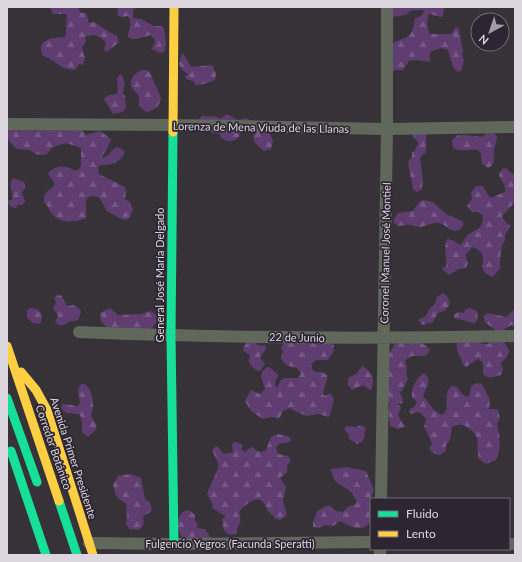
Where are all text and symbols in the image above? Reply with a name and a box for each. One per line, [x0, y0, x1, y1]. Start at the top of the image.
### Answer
north arrow [470, 12, 510, 52]
text: N [476, 32, 491, 48]
street label: Lorenza de Mena Viuda de las Llanas [173, 119, 349, 135]
street label: Coronel Manuel José Montiel [377, 182, 393, 324]
street label: General José María Delgado [153, 208, 166, 343]
street label: 22 de Junio [269, 330, 325, 344]
street label: Avenida Primer Presidente [48, 395, 100, 521]
street label: Corredor Botánico [33, 403, 75, 491]
legend [370, 498, 510, 550]
text: Fluido [406, 506, 439, 521]
text: Lento [406, 526, 436, 541]
street label: Fulgencio Yegros (Facunda Speratti) [145, 537, 315, 550]

